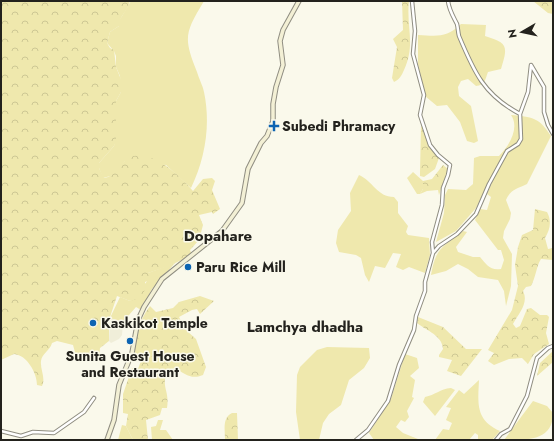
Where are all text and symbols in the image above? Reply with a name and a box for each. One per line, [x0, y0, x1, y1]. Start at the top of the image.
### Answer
north arrow [502, 12, 542, 52]
text: N [504, 28, 521, 39]
place label: Subedi Phramacy [282, 116, 396, 136]
marker: Subedi Phramacy [269, 121, 279, 131]
district label: Dopahare [184, 225, 253, 247]
place label: Paru Rice Mill [196, 257, 286, 277]
marker: Paru Rice Mill [183, 262, 193, 272]
place label: Kaskikot Temple [101, 313, 208, 333]
district label: Lamchya dhadha [247, 316, 363, 338]
marker: Kaskikot Temple [88, 318, 98, 328]
marker: Sunita Guest House and Restaurant [125, 336, 135, 346]
place label: Sunita Guest House and Restaurant [65, 346, 195, 382]

